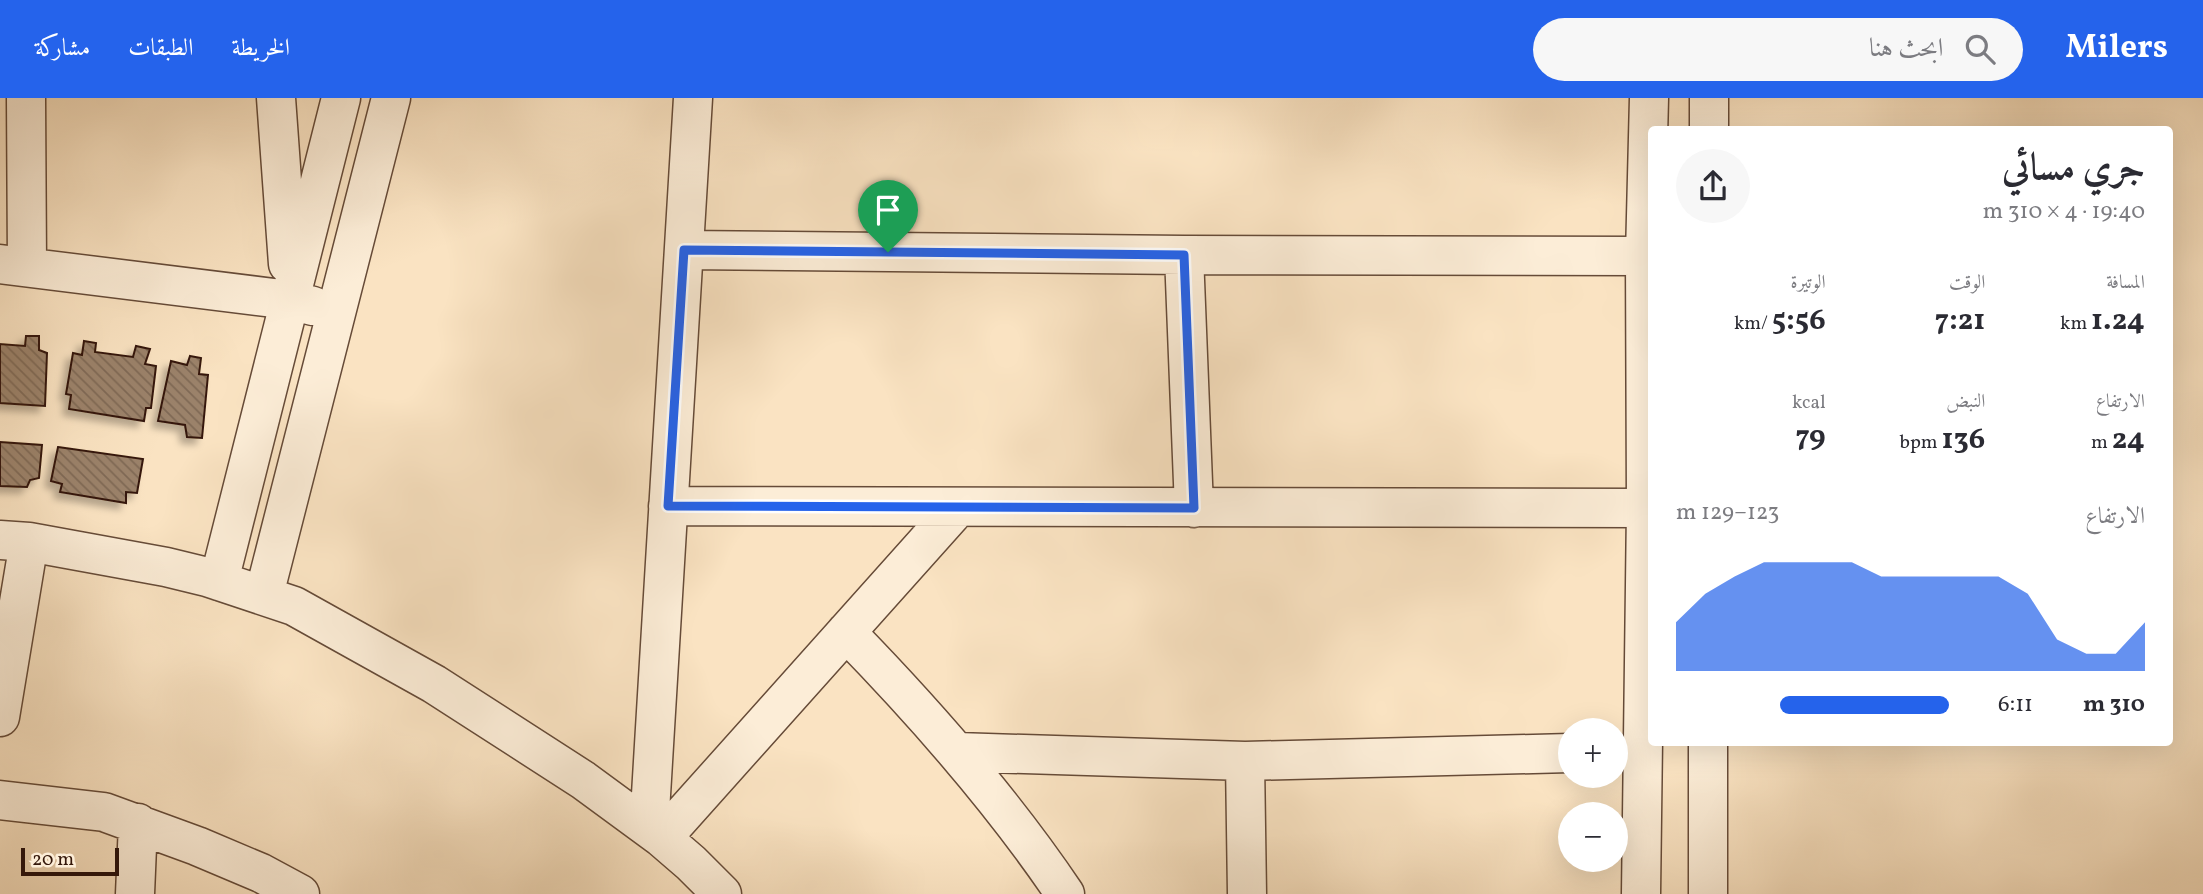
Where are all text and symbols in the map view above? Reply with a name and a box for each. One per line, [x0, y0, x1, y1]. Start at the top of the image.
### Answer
search box [1533, 18, 2023, 81]
text: Milers [2065, 26, 2168, 72]
icon: search [1961, 30, 1999, 68]
text: ابحث هنا [1869, 31, 1943, 67]
text: مشاركة [35, 32, 90, 66]
text: الطبقات [128, 32, 194, 66]
text: الخريطة [232, 32, 290, 66]
text: جري مسائي [2002, 143, 2145, 196]
button: share [1676, 149, 1750, 223]
pin [858, 180, 918, 252]
icon: arrive [869, 191, 907, 229]
text: 19:40 · 4 × 310 m [1983, 196, 2145, 228]
text: الوتيرة [1791, 270, 1826, 296]
text: الوقت [1949, 270, 1985, 296]
text: المسافة [2106, 270, 2145, 296]
text: 5:56 [1772, 300, 1826, 342]
text: 7:21 [1935, 300, 1985, 342]
text: 1.24 [2091, 300, 2145, 342]
text: /km [1734, 311, 1772, 337]
text: km [2060, 311, 2091, 337]
text: النبض [1946, 389, 1985, 415]
text: الارتفاع [2096, 389, 2145, 415]
text: kcal [1792, 390, 1826, 416]
text: 79 [1795, 416, 1826, 458]
text: 136 [1942, 419, 1985, 461]
text: 24 [2112, 419, 2145, 461]
text: bpm [1900, 430, 1942, 456]
text: m [2091, 430, 2112, 456]
text: 123–129 m [1676, 497, 1779, 529]
text: الارتفاع [2085, 501, 2145, 533]
text: 6:11 [1998, 689, 2033, 721]
text: 310 m [2083, 689, 2145, 721]
map controls [1558, 718, 1628, 872]
button: + [1558, 718, 1628, 788]
button: − [1558, 802, 1628, 872]
scale bar [21, 845, 119, 877]
text: 20 m [32, 847, 74, 873]

